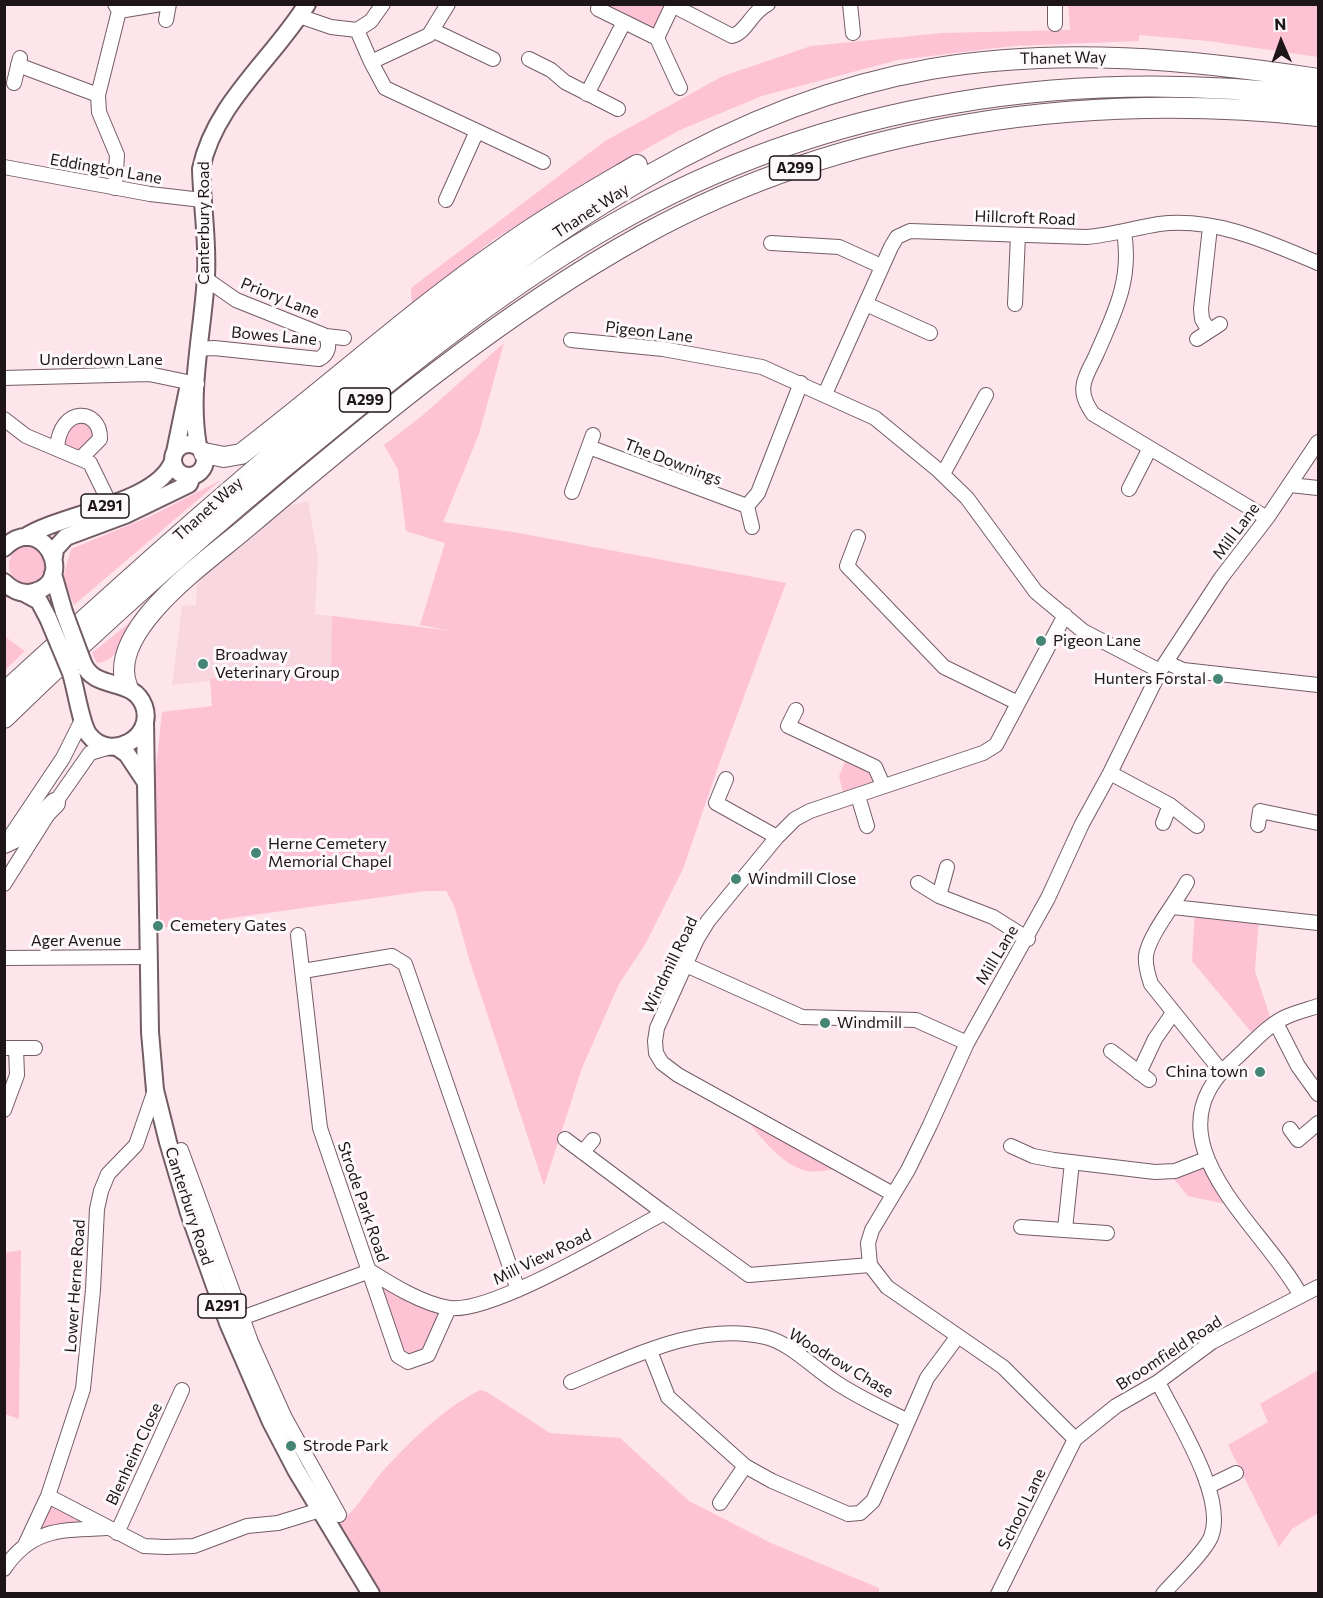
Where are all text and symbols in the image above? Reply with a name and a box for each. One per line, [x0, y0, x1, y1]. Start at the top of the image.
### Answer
north arrow [1251, 12, 1311, 72]
text: N [1274, 14, 1287, 33]
street label: Thanet Way [1019, 48, 1107, 68]
street label: Eddington Lane [49, 150, 163, 188]
road number: A299 [770, 156, 820, 180]
street label: Canterbury Road [194, 161, 214, 285]
street label: Thanet Way [549, 179, 633, 243]
street label: Hillcroft Road [974, 207, 1076, 229]
street label: Priory Lane [238, 274, 322, 322]
street label: Pigeon Lane [604, 317, 694, 347]
street label: Bowes Lane [230, 323, 318, 349]
street label: Underdown Lane [39, 350, 163, 370]
road number: A299 [340, 388, 391, 412]
street label: The Downings [621, 435, 725, 489]
street label: Thanet Way [169, 473, 247, 545]
road number: A291 [81, 494, 129, 518]
street label: Mill Lane [1209, 499, 1263, 563]
place label: Pigeon Lane [1053, 631, 1141, 651]
marker: Pigeon Lane [1034, 634, 1048, 648]
place label: Broadway Veterinary Group [215, 645, 340, 683]
marker: Broadway Veterinary Group [196, 657, 210, 671]
place label: Hunters Forstal [1094, 669, 1206, 689]
marker: Hunters Forstal [1211, 672, 1225, 686]
place label: Herne Cemetery Memorial Chapel [268, 834, 392, 872]
marker: Herne Cemetery Memorial Chapel [249, 846, 263, 860]
place label: Windmill Close [748, 869, 856, 889]
marker: Windmill Close [729, 872, 743, 886]
street label: Windmill Road [638, 913, 702, 1017]
place label: Cemetery Gates [170, 916, 287, 936]
marker: Cemetery Gates [151, 919, 165, 933]
street label: Mill Lane [972, 922, 1022, 988]
street label: Ager Avenue [31, 931, 121, 951]
place label: Windmill [837, 1013, 902, 1033]
marker: Windmill [818, 1016, 832, 1030]
place label: China town [1165, 1062, 1248, 1082]
marker: China town [1253, 1065, 1267, 1079]
street label: Strode Park Road [333, 1139, 393, 1265]
street label: Canterbury Road [161, 1144, 217, 1268]
street label: Lower Herne Road [61, 1219, 89, 1353]
street label: Mill View Road [490, 1225, 594, 1289]
road number: A291 [198, 1294, 246, 1318]
street label: Broomfield Road [1113, 1312, 1225, 1394]
street label: Woodrow Chase [785, 1324, 897, 1402]
street label: Blenheim Close [102, 1400, 166, 1508]
place label: Strode Park [303, 1436, 389, 1456]
marker: Strode Park [284, 1439, 298, 1453]
street label: School Lane [994, 1465, 1050, 1553]

